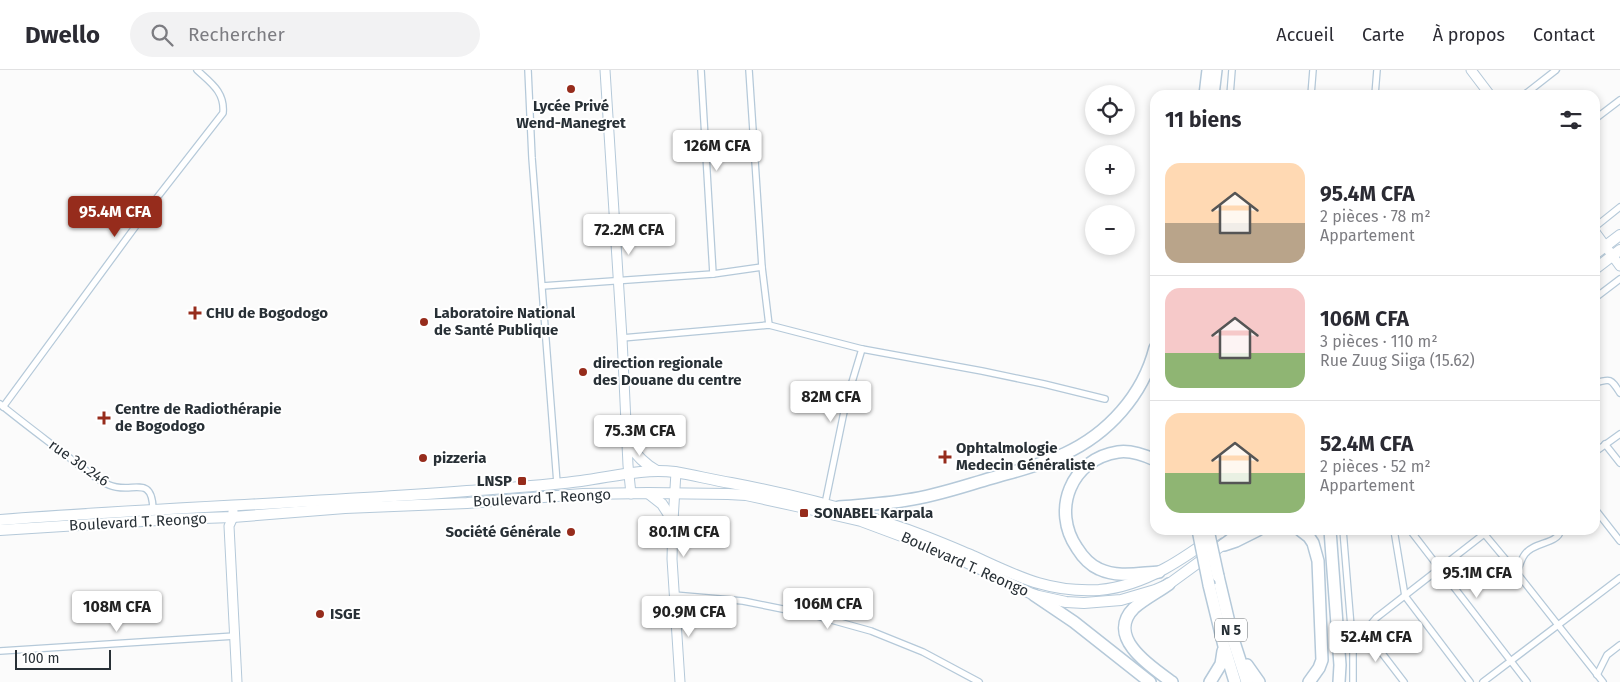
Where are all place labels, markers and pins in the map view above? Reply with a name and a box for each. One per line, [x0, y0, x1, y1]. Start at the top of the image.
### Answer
marker: Lycée Privé Wend-Manegret [565, 83, 577, 95]
place label: Lycée Privé Wend-Manegret [516, 97, 626, 132]
pin: 126M CFA [665, 129, 769, 172]
pin: 95.4M CFA [58, 196, 172, 238]
pin: 72.2M CFA [572, 214, 686, 256]
place label: CHU de Bogodogo [206, 304, 328, 322]
place label: Laboratoire National de Santé Publique [434, 304, 576, 339]
marker: CHU de Bogodogo [188, 306, 202, 320]
marker: Laboratoire National de Santé Publique [418, 316, 430, 328]
place label: direction regionale des Douane du centre [593, 354, 742, 389]
marker: direction regionale des Douane du centre [577, 366, 589, 378]
pin: 82M CFA [785, 380, 877, 423]
place label: Centre de Radiothérapie de Bogodogo [115, 400, 282, 435]
marker: Centre de Radiothérapie de Bogodogo [97, 411, 111, 425]
pin: 75.3M CFA [583, 414, 697, 457]
place label: Ophtalmologie Medecin Généraliste [956, 439, 1095, 474]
place label: pizzeria [433, 449, 487, 467]
marker: Ophtalmologie Medecin Généraliste [938, 450, 952, 464]
marker: pizzeria [417, 452, 429, 464]
place label: LNSP [477, 472, 512, 490]
marker: LNSP [516, 475, 528, 487]
place label: SONABEL Karpala [814, 504, 933, 522]
marker: SONABEL Karpala [798, 507, 810, 519]
pin: 80.1M CFA [627, 516, 741, 558]
place label: Société Générale [445, 523, 561, 541]
marker: Société Générale [565, 526, 577, 538]
pin: 95.1M CFA [1420, 556, 1534, 599]
pin: 106M CFA [776, 588, 880, 630]
pin: 108M CFA [65, 590, 169, 633]
pin: 90.9M CFA [632, 596, 746, 638]
place label: ISGE [330, 605, 361, 623]
marker: ISGE [314, 608, 326, 620]
pin: 52.4M CFA [1319, 620, 1433, 663]

